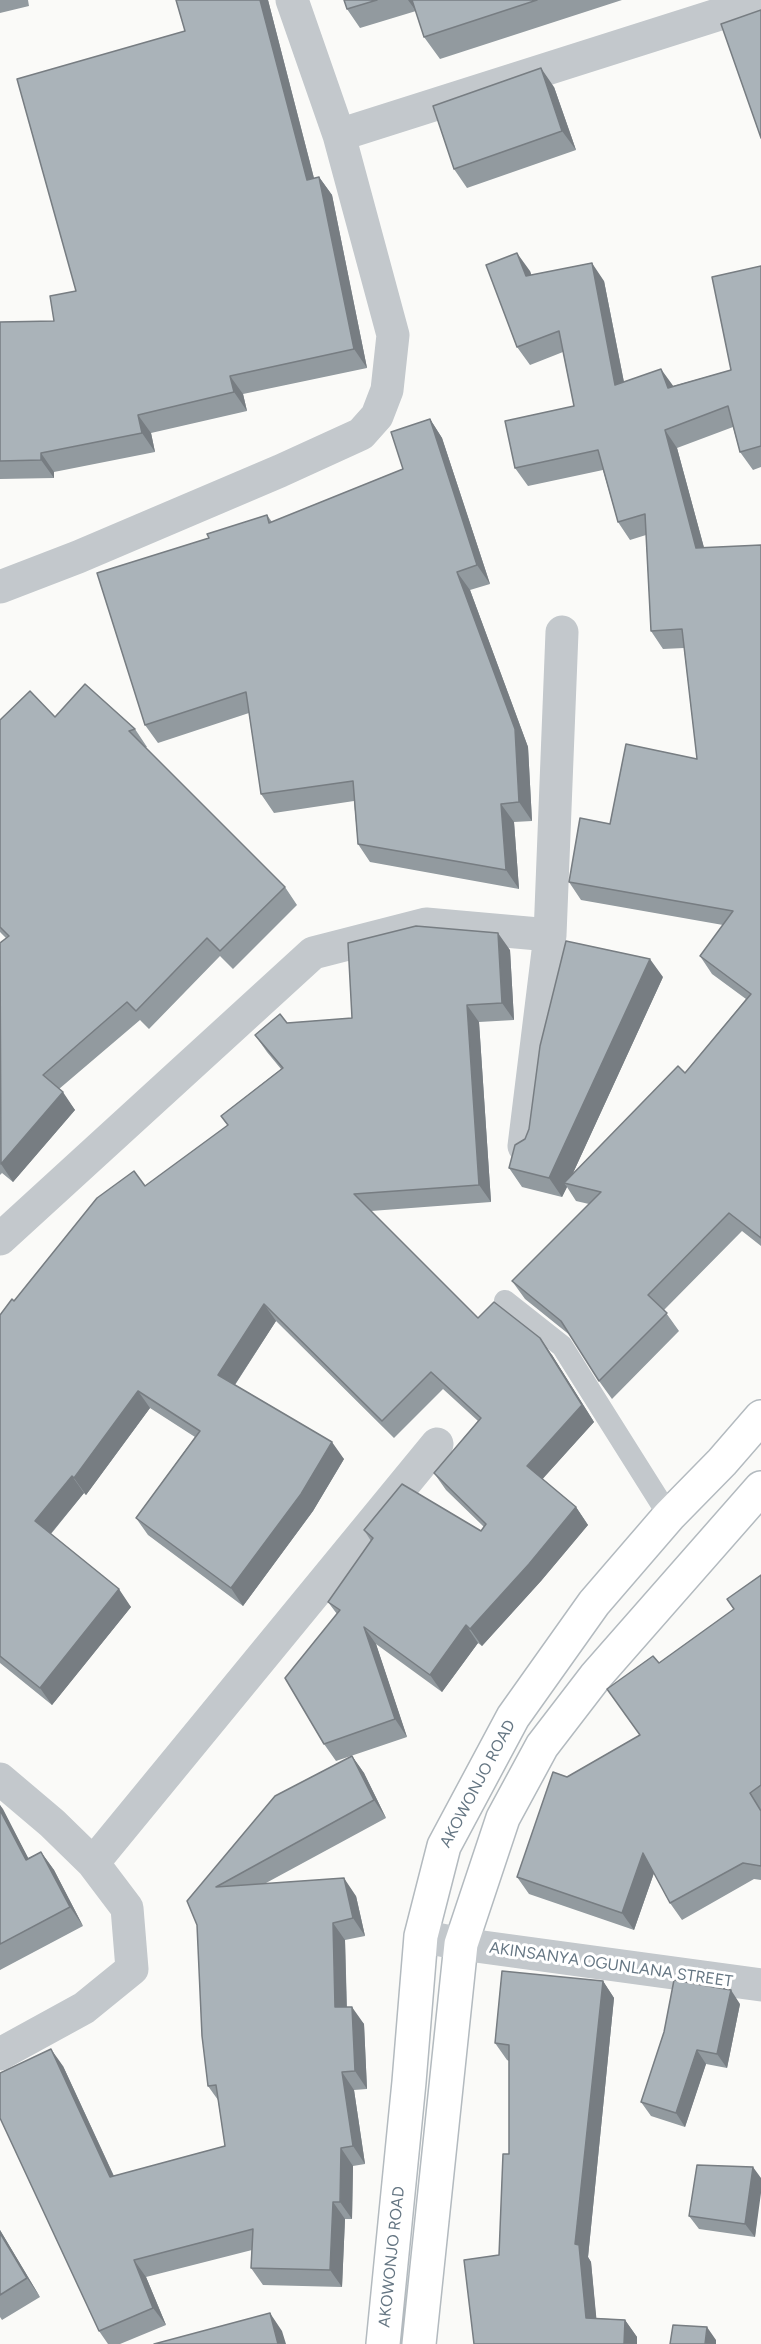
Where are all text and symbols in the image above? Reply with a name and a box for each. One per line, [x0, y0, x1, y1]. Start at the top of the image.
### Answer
street label: AKOWONJO ROAD [436, 1717, 520, 1851]
street label: AKINSANYA OGUNLANA STREET [488, 1938, 734, 1992]
street label: AKOWONJO ROAD [375, 2185, 409, 2329]

